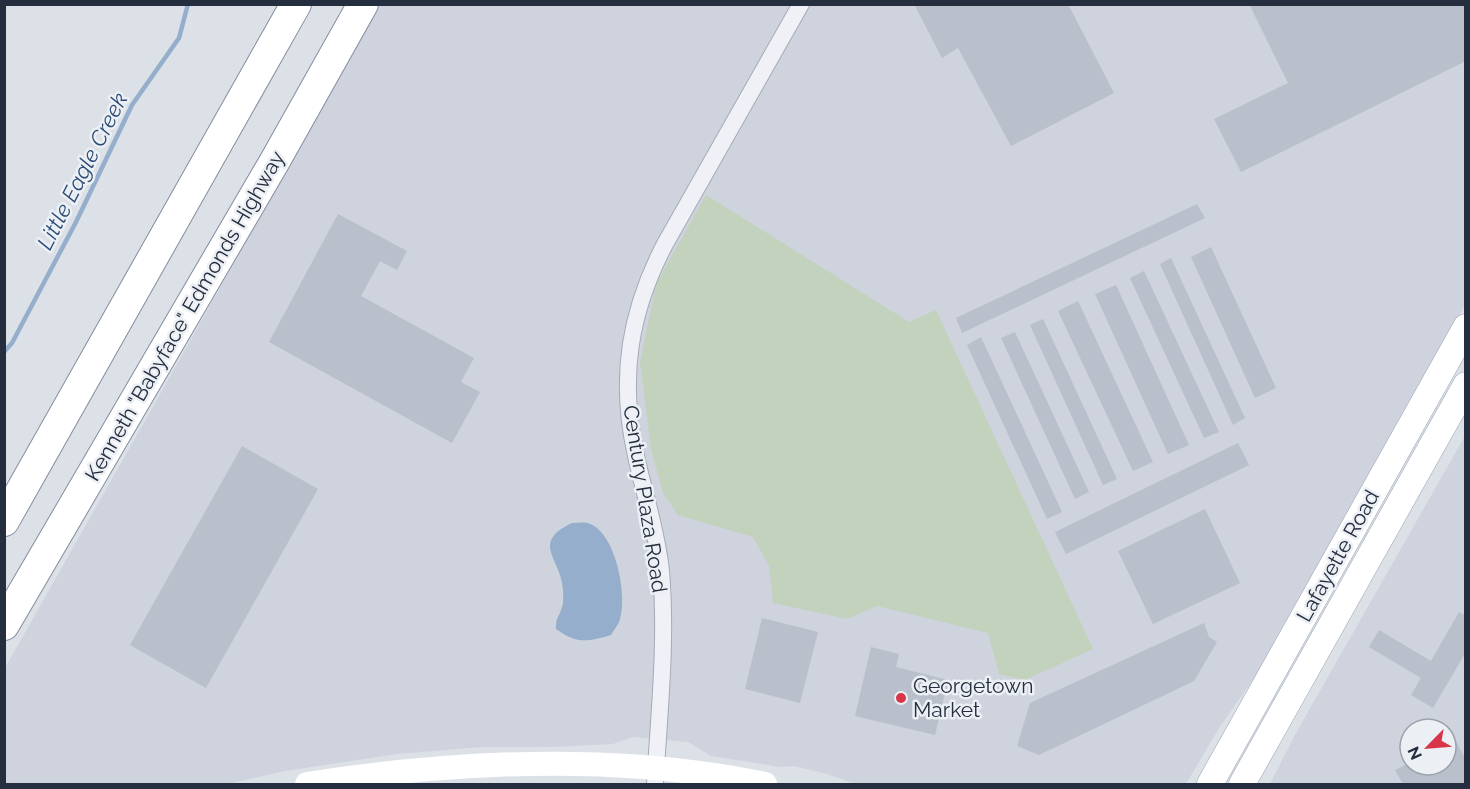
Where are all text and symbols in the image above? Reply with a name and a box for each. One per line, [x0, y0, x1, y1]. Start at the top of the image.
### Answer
water label: Little Eagle Creek [31, 88, 133, 254]
street label: Kenneth "Babyface" Edmonds Highway [79, 146, 290, 485]
street label: Century Plaza Road [618, 403, 673, 595]
street label: Lafayette Road [1291, 486, 1384, 626]
place label: Georgetown Market [913, 673, 1033, 722]
marker: Georgetown Market [894, 691, 908, 705]
north arrow [1398, 717, 1458, 777]
text: N [1404, 744, 1426, 763]

